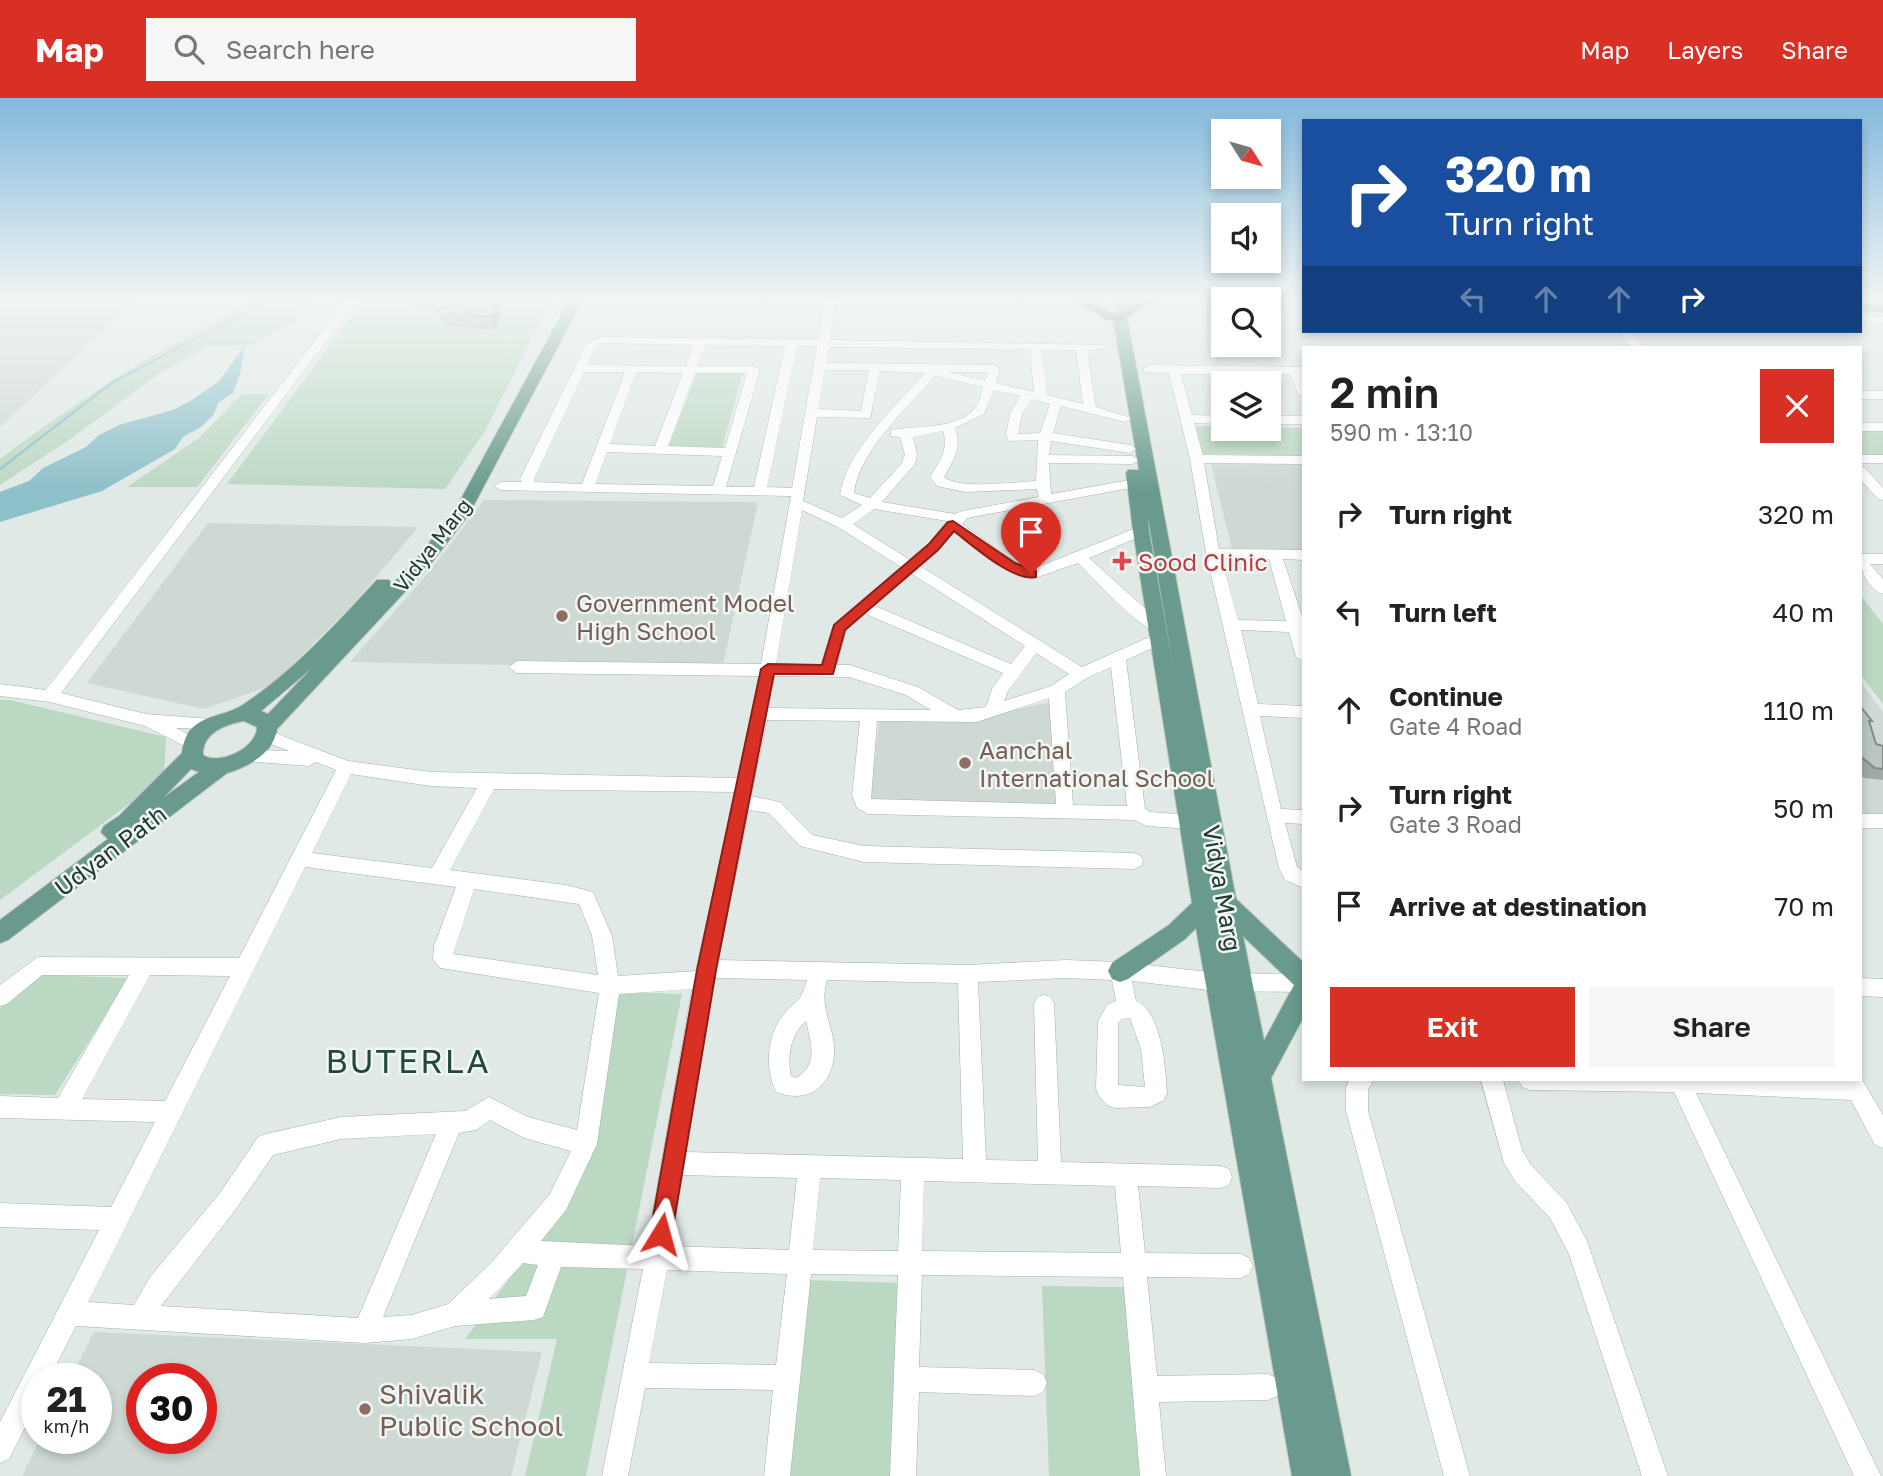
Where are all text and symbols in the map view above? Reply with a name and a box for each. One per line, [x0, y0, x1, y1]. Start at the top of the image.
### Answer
search box [146, 18, 636, 81]
text: Map [35, 30, 104, 69]
icon: search [170, 30, 208, 68]
text: Search here [226, 34, 375, 65]
text: Map [1580, 35, 1629, 64]
text: Layers [1667, 35, 1743, 64]
text: Share [1781, 35, 1848, 64]
north arrow [1211, 119, 1281, 189]
map controls [1211, 119, 1281, 441]
text: 320 m [1445, 144, 1592, 203]
icon: right [1330, 147, 1421, 238]
button: sound [1211, 203, 1281, 273]
text: Turn right [1445, 204, 1594, 242]
icon: left [1454, 280, 1492, 318]
icon: ahead [1527, 280, 1565, 318]
icon: ahead [1600, 280, 1638, 318]
icon: right [1673, 280, 1711, 318]
button: search [1211, 287, 1281, 357]
text: 2 min [1330, 367, 1439, 417]
button: close [1760, 369, 1834, 443]
button: layers [1211, 371, 1281, 441]
text: 590 m · 13:10 [1330, 418, 1473, 446]
street label: Vidya Marg [387, 493, 477, 597]
icon: right [1330, 495, 1368, 533]
text: Turn right [1389, 499, 1512, 530]
text: 320 m [1758, 499, 1834, 530]
pin [1001, 502, 1061, 574]
icon: arrive [1012, 513, 1050, 551]
place label: Sood Clinic [1138, 547, 1268, 576]
marker: Sood Clinic [1112, 551, 1132, 571]
place label: Government Model High School [576, 588, 795, 645]
icon: left [1330, 593, 1368, 631]
text: Turn left [1389, 597, 1497, 628]
text: 40 m [1773, 597, 1834, 628]
marker: Government Model High School [554, 608, 570, 624]
text: Continue [1389, 681, 1503, 712]
icon: ahead [1330, 691, 1368, 729]
text: 110 m [1763, 695, 1834, 726]
text: Gate 4 Road [1389, 712, 1522, 740]
place label: Aanchal International School [979, 735, 1214, 792]
marker: Aanchal International School [957, 755, 973, 771]
text: Turn right [1389, 779, 1512, 810]
icon: right [1330, 789, 1368, 827]
text: 50 m [1773, 793, 1834, 824]
street label: Udyan Path [48, 799, 172, 901]
text: Gate 3 Road [1389, 810, 1522, 838]
street label: Vidya Marg [1198, 823, 1248, 953]
icon: arrive [1330, 887, 1368, 925]
text: Arrive at destination [1389, 891, 1647, 922]
text: 70 m [1775, 891, 1834, 922]
button: Exit [1330, 987, 1575, 1067]
button: Share [1589, 987, 1834, 1067]
district label: BUTERLA [325, 1041, 491, 1080]
position arrow [624, 1197, 698, 1271]
speed limit sign: 30 [126, 1363, 217, 1454]
place label: Shivalik Public School [379, 1377, 563, 1442]
text: 21 [47, 1378, 86, 1420]
marker: Shivalik Public School [357, 1401, 373, 1417]
text: km/h [44, 1415, 89, 1437]

